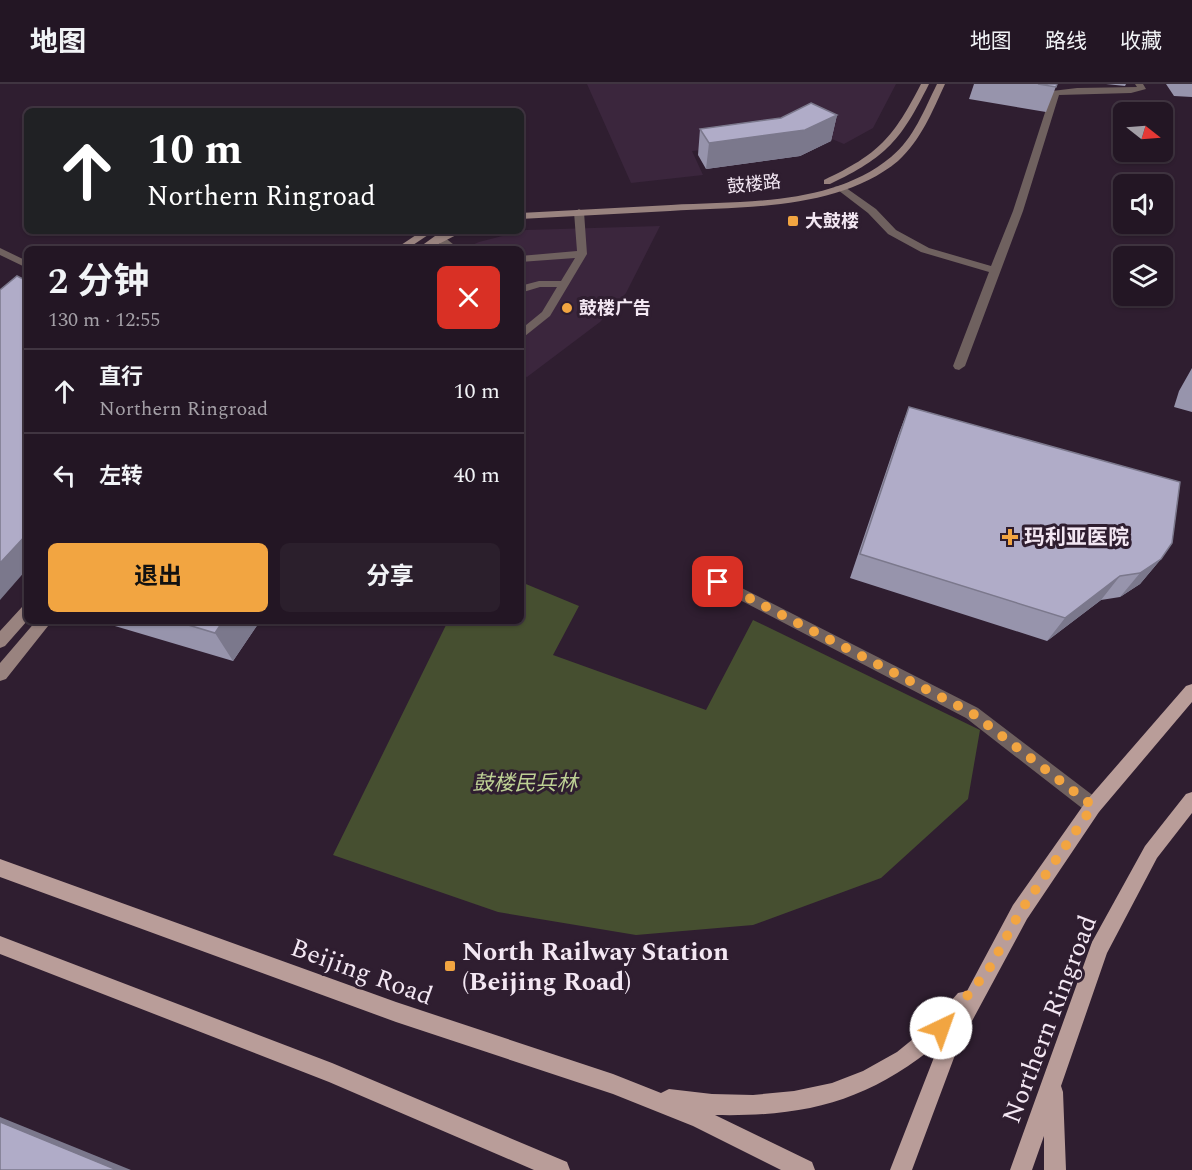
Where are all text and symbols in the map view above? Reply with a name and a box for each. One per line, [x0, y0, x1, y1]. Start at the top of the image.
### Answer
text: 地图 [30, 21, 86, 64]
text: 地图 [970, 26, 1012, 58]
text: 路线 [1045, 26, 1087, 58]
text: 收藏 [1120, 26, 1162, 58]
north arrow [1113, 102, 1173, 162]
map controls [1113, 102, 1173, 306]
text: 10 m [147, 119, 242, 182]
icon: ahead [48, 132, 126, 210]
street label: 鼓楼路 [726, 168, 782, 201]
button: sound [1113, 174, 1173, 234]
text: Northern Ringroad [147, 176, 375, 218]
place label: 大鼓楼 [805, 208, 859, 235]
marker: 大鼓楼 [786, 214, 800, 228]
button: layers [1113, 246, 1173, 306]
text: 2 分钟 [48, 255, 149, 310]
button: close [437, 266, 500, 329]
place label: 鼓楼广告 [579, 295, 651, 322]
marker: 鼓楼广告 [560, 301, 574, 315]
text: 130 m · 12:55 [48, 305, 160, 335]
text: 直行 [99, 361, 143, 394]
icon: ahead [48, 375, 81, 408]
text: 10 m [454, 375, 500, 408]
text: Northern Ringroad [99, 394, 268, 424]
icon: left [48, 459, 81, 492]
text: 40 m [454, 459, 500, 492]
text: 左转 [99, 460, 143, 493]
place label: 玛利亚医院 [1024, 522, 1129, 554]
marker: 玛利亚医院 [1001, 528, 1019, 546]
button: 退出 [48, 543, 268, 612]
button: 分享 [280, 543, 500, 612]
pin [692, 556, 743, 607]
icon: arrive [701, 565, 734, 598]
park label: 鼓楼民兵林 [473, 768, 580, 800]
street label: Northern Ringroad [992, 909, 1108, 1129]
street label: Beijing Road [285, 928, 438, 1016]
place label: North Railway Station (Beijing Road) [462, 932, 729, 1002]
marker: North Railway Station (Beijing Road) [443, 959, 457, 973]
position arrow [909, 996, 973, 1060]

